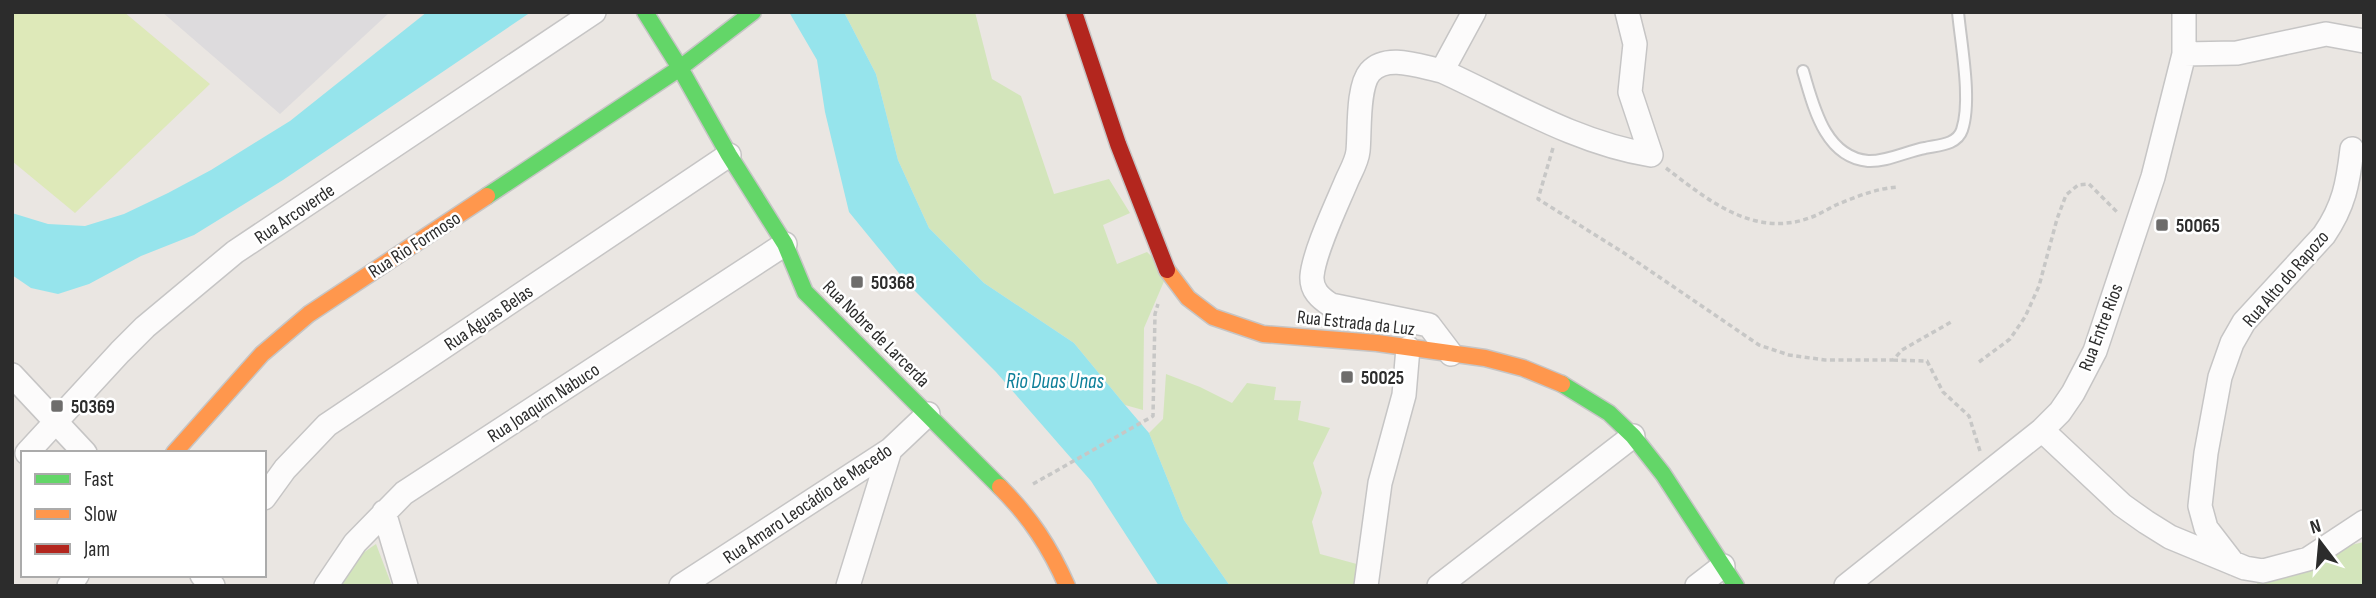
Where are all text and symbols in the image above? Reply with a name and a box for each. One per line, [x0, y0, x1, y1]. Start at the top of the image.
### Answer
street label: Rua Arcoverde [250, 179, 339, 249]
street label: Rua Rio Formoso [364, 207, 465, 284]
place label: 50065 [2176, 215, 2220, 238]
marker: 50065 [2154, 217, 2170, 233]
street label: Rua Alto do Rapozo [2238, 226, 2334, 332]
place label: 50368 [871, 272, 915, 295]
marker: 50368 [849, 274, 865, 290]
street label: Rua Nobre de Larcerda [818, 276, 934, 392]
street label: Rua Águas Belas [440, 280, 538, 356]
street label: Rua Entre Rios [2074, 280, 2129, 375]
street label: Rua Estrada da Luz [1296, 306, 1416, 341]
street label: Rua Joaquim Nabuco [483, 358, 604, 448]
place label: 50025 [1361, 367, 1404, 390]
water label: Rio Duas Unas [1006, 369, 1105, 394]
marker: 50025 [1339, 369, 1355, 385]
place label: 50369 [71, 396, 115, 419]
marker: 50369 [49, 398, 65, 414]
street label: Rua Amaro Leocádio de Macedo [719, 439, 897, 569]
legend [21, 451, 266, 577]
text: Fast [84, 467, 114, 492]
text: Slow [84, 502, 118, 527]
north arrow [2285, 507, 2355, 577]
text: N [2308, 515, 2324, 540]
text: Jam [83, 537, 110, 562]

